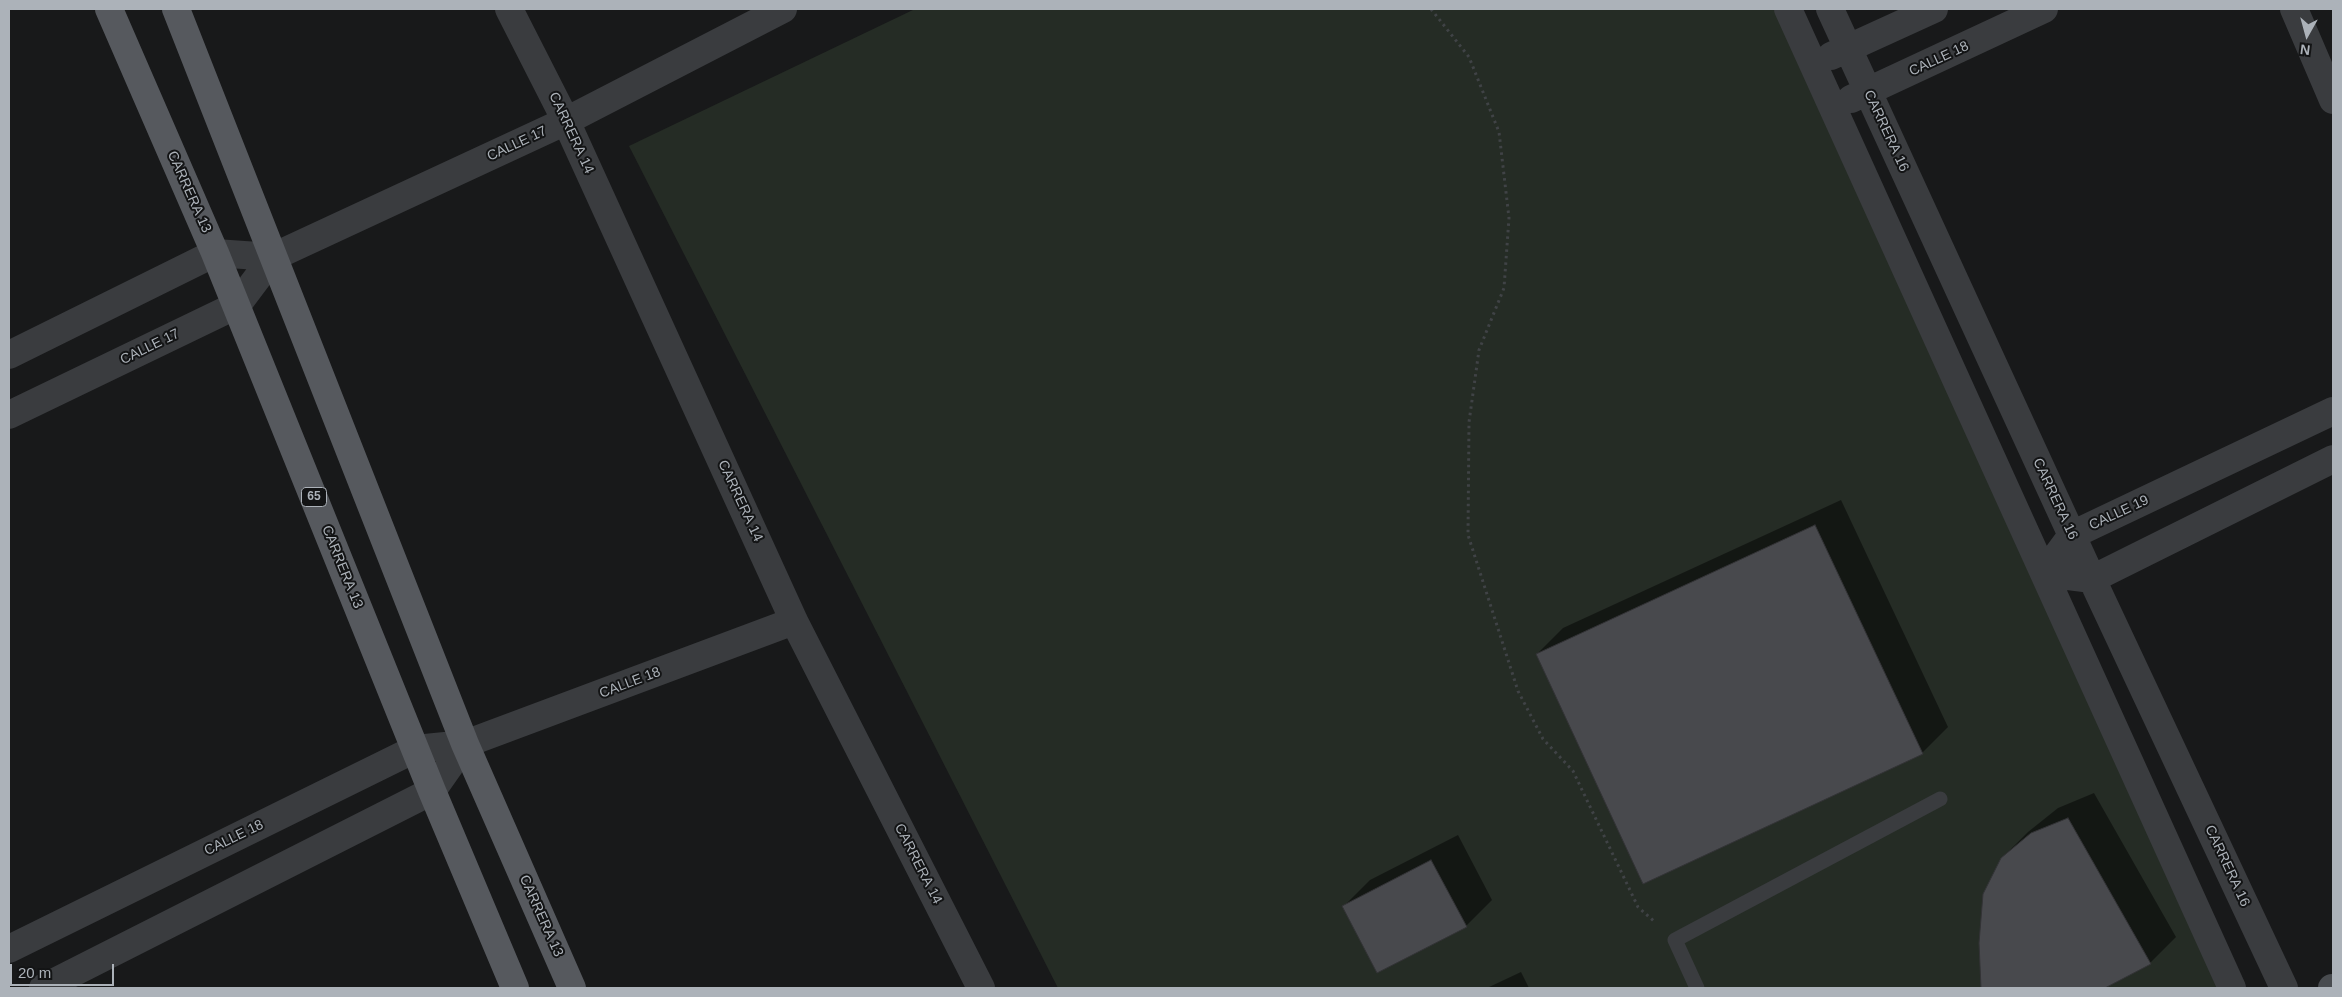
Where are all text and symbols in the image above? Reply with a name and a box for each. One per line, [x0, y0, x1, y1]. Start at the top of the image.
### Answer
north arrow [2282, 10, 2332, 60]
street label: CALLE 18 [1907, 38, 1971, 80]
text: N [2299, 41, 2311, 58]
street label: CARRERA 16 [1860, 88, 1912, 174]
street label: CARRERA 14 [545, 90, 597, 176]
street label: CALLE 17 [485, 123, 549, 165]
street label: CARRERA 13 [163, 148, 215, 236]
street label: CALLE 17 [118, 325, 182, 369]
street label: CARRERA 16 [2029, 456, 2081, 542]
street label: CARRERA 14 [714, 458, 766, 544]
road number: 65 [302, 488, 326, 507]
street label: CALLE 19 [2087, 492, 2151, 534]
street label: CARRERA 13 [318, 523, 366, 611]
street label: CALLE 18 [597, 664, 663, 702]
street label: CALLE 18 [202, 816, 266, 860]
street label: CARRERA 14 [891, 821, 945, 907]
street label: CARRERA 16 [2201, 823, 2253, 909]
street label: CARRERA 13 [515, 872, 567, 960]
scale bar [12, 954, 116, 986]
text: 20 m [18, 964, 51, 981]

